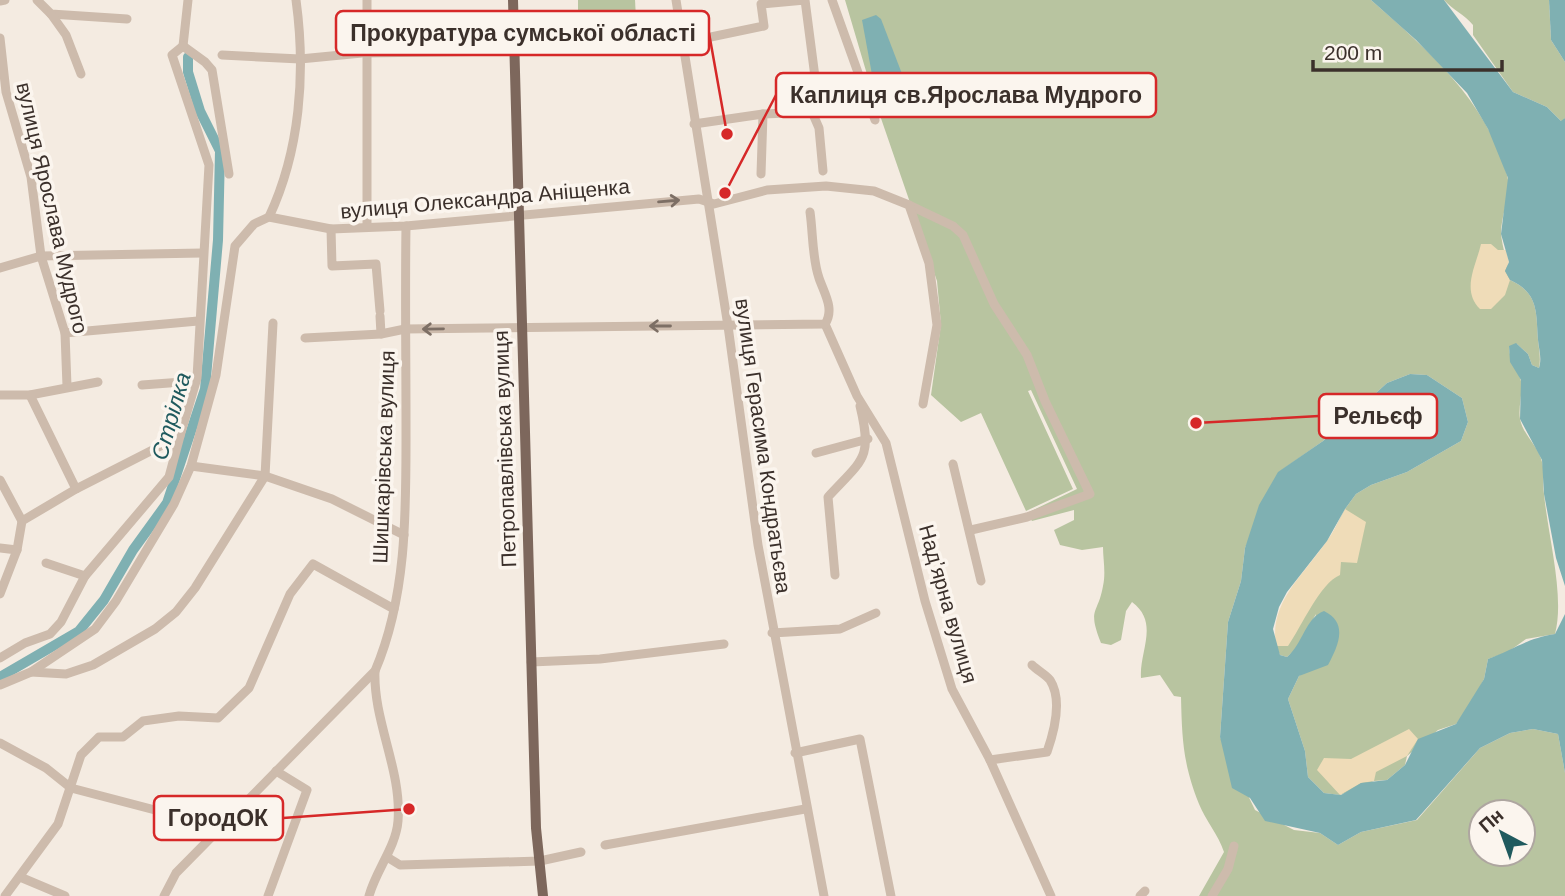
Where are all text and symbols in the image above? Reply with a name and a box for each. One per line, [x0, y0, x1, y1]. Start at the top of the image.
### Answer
callout: Прокуратура сумської області [336, 11, 709, 55]
text: Прокуратура сумської області [350, 20, 696, 46]
scale bar [1313, 28, 1502, 72]
text: 200 m [1324, 41, 1382, 64]
callout: Каплиця св.Ярослава Мудрого [776, 73, 1156, 117]
street label: вулиця Ярослава Мудрого [12, 80, 93, 336]
text: Каплиця св.Ярослава Мудрого [790, 82, 1142, 108]
street label: вулиця Олександра Аніщенка [339, 174, 631, 223]
one-way arrow [657, 194, 680, 207]
street label: вулиця Герасима Кондратьєва [731, 297, 796, 595]
one-way arrow [649, 319, 672, 333]
one-way arrow [421, 322, 444, 335]
street label: Петропавлівська вулиця [489, 330, 520, 568]
street label: Шишкарівська вулиця [368, 350, 399, 564]
water label: Стрілка [146, 369, 196, 463]
callout: Рельєф [1319, 394, 1437, 438]
text: Рельєф [1333, 403, 1423, 429]
street label: Надʼярна вулиця [915, 522, 982, 686]
callout: ГородОК [154, 796, 283, 840]
north arrow [1467, 798, 1537, 868]
text: Пн [1475, 804, 1508, 837]
text: ГородОК [168, 805, 269, 831]

